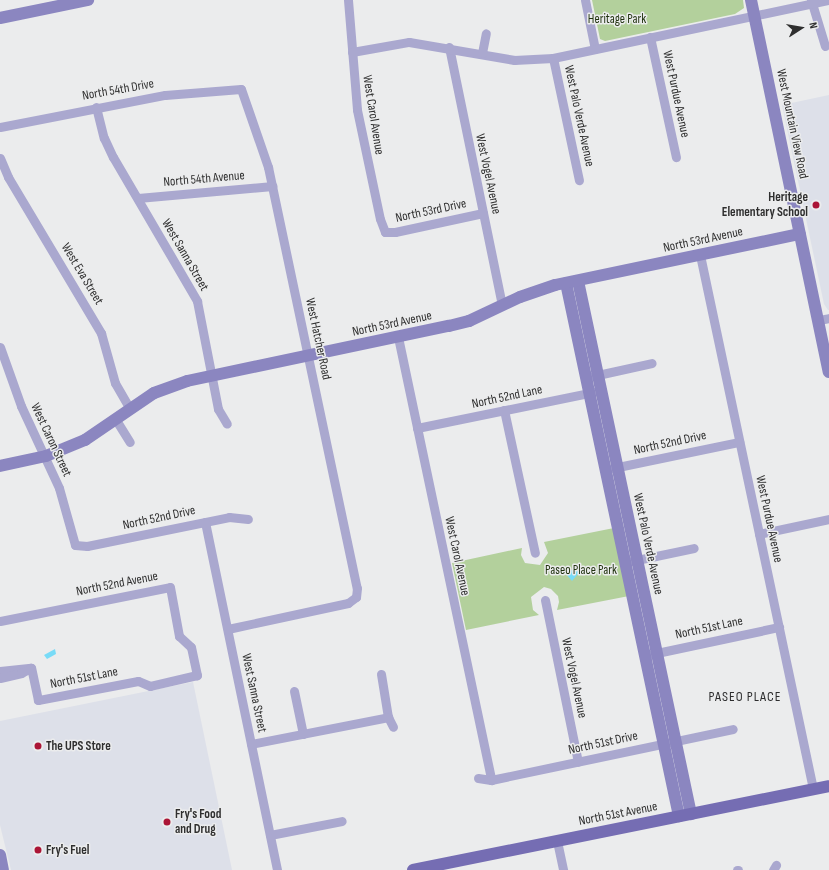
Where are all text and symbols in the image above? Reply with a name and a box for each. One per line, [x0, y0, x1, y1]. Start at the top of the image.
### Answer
north arrow [781, 8, 821, 48]
park label: Heritage Park [588, 11, 646, 27]
text: N [806, 21, 820, 30]
street label: West Purdue Avenue [659, 49, 693, 139]
street label: West Palo Verde Avenue [561, 64, 597, 168]
street label: West Mountain View Road [773, 68, 811, 180]
street label: West Carol Avenue [359, 74, 387, 156]
street label: North 54th Drive [81, 76, 155, 104]
street label: West Vogel Avenue [472, 132, 504, 216]
street label: North 54th Avenue [163, 168, 245, 190]
place label: Heritage Elementary School [722, 190, 808, 221]
street label: North 53rd Drive [394, 196, 468, 226]
marker: Heritage Elementary School [811, 200, 821, 210]
street label: West Sanna Street [158, 216, 212, 294]
street label: North 53rd Avenue [662, 224, 744, 256]
street label: West Eva Street [58, 240, 106, 308]
street label: West Hatcher Road [302, 297, 334, 381]
street label: North 53rd Avenue [351, 308, 433, 340]
street label: North 52nd Lane [470, 382, 544, 412]
street label: West Caron Street [27, 401, 75, 479]
street label: North 52nd Drive [632, 428, 708, 458]
street label: West Purdue Avenue [752, 474, 786, 564]
street label: West Palo Verde Avenue [630, 492, 666, 596]
street label: North 52nd Drive [121, 503, 197, 533]
street label: West Carol Avenue [441, 515, 473, 597]
park label: Paseo Place Park [545, 562, 617, 578]
street label: North 52nd Avenue [75, 568, 159, 600]
street label: North 51st Lane [674, 613, 744, 643]
street label: West Vogel Avenue [558, 636, 590, 720]
street label: West Sanna Street [238, 652, 270, 734]
street label: North 51st Lane [49, 664, 119, 692]
district label: PASEO PLACE [709, 689, 781, 705]
street label: North 51st Drive [567, 728, 639, 758]
place label: The UPS Store [46, 738, 111, 754]
marker: The UPS Store [33, 741, 43, 751]
street label: North 51st Avenue [577, 799, 659, 829]
place label: Fry's Food and Drug [175, 807, 221, 838]
marker: Fry's Food and Drug [162, 817, 172, 827]
place label: Fry's Fuel [46, 842, 89, 858]
marker: Fry's Fuel [33, 845, 43, 855]

